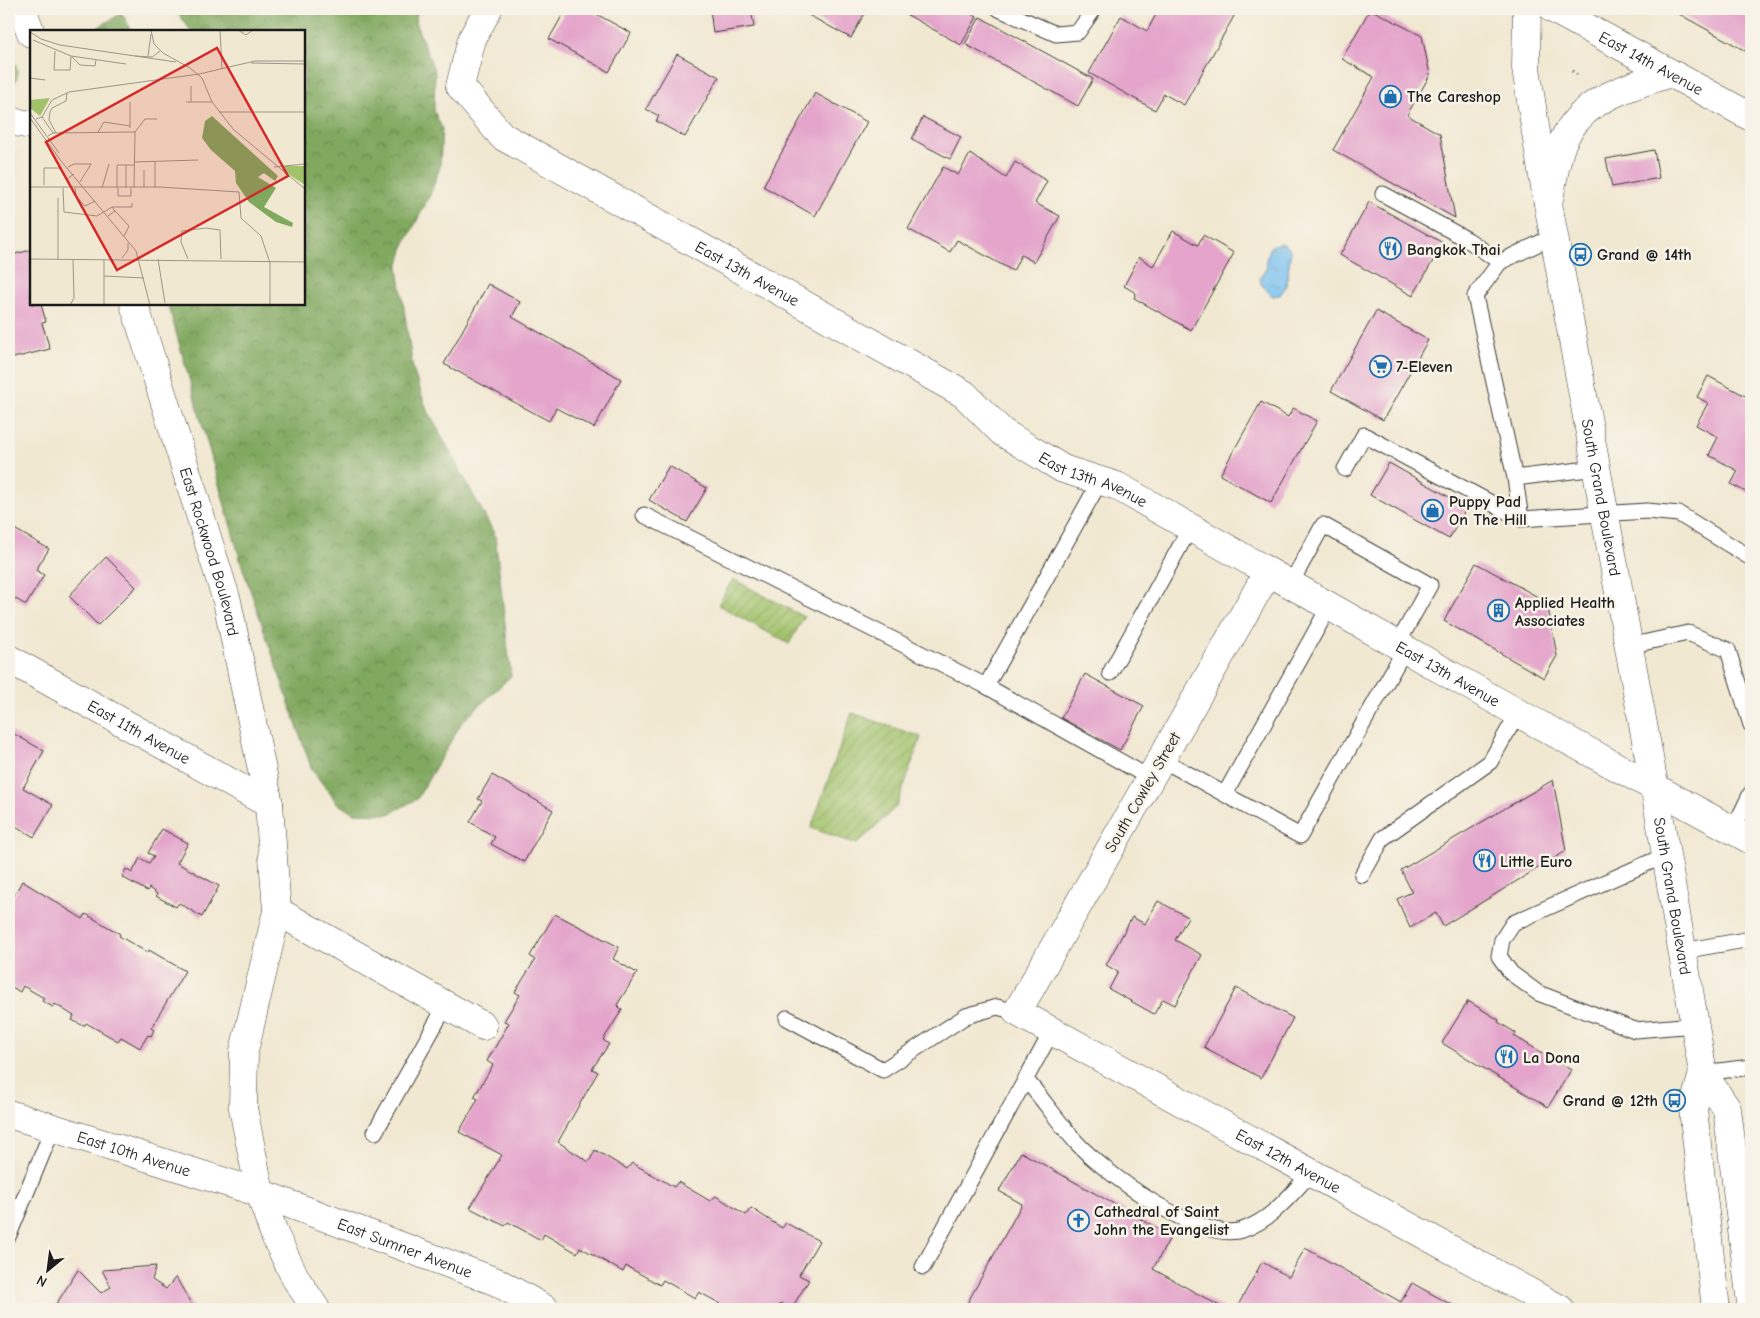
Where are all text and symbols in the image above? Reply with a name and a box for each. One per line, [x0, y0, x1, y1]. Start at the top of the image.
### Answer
street label: East 14th Avenue [1596, 28, 1706, 99]
inset map [30, 30, 305, 305]
shop icon: The Careshop [1379, 84, 1403, 108]
place label: The Careshop [1407, 88, 1501, 106]
restaurant icon: Bangkok Thai [1379, 237, 1403, 261]
street label: East 13th Avenue [692, 238, 802, 310]
place label: Bangkok Thai [1407, 241, 1501, 259]
bus stop icon: Grand @ 14th [1569, 242, 1593, 266]
place label: Grand @ 14th [1597, 246, 1692, 264]
supermarket icon: 7-Eleven [1368, 354, 1392, 378]
place label: 7-Eleven [1396, 358, 1453, 376]
street label: South Grand Boulevard [1577, 417, 1624, 578]
street label: East 13th Avenue [1035, 449, 1150, 511]
street label: East Rockwood Boulevard [176, 465, 242, 638]
place label: Puppy Pad On The Hill [1449, 493, 1527, 529]
shop icon: Puppy Pad On The Hill [1421, 498, 1445, 522]
place label: Applied Health Associates [1515, 594, 1615, 630]
building icon: Applied Health Associates [1487, 599, 1511, 623]
street label: East 13th Avenue [1392, 638, 1503, 711]
street label: East 11th Avenue [84, 697, 193, 768]
street label: South Cowley Street [1101, 729, 1185, 856]
street label: South Grand Boulevard [1650, 816, 1694, 976]
restaurant icon: Little Euro [1472, 849, 1496, 873]
place label: Little Euro [1500, 853, 1572, 871]
restaurant icon: La Dona [1495, 1045, 1519, 1069]
place label: La Dona [1523, 1049, 1580, 1067]
bus stop icon: Grand @ 12th [1662, 1088, 1686, 1112]
place label: Grand @ 12th [1563, 1092, 1658, 1110]
street label: East 12th Avenue [1233, 1126, 1343, 1197]
street label: East 10th Avenue [75, 1128, 193, 1181]
place label: Cathedral of Saint John the Evangelist [1094, 1203, 1230, 1239]
church icon: Cathedral of Saint John the Evangelist [1066, 1208, 1090, 1232]
street label: East Sumner Avenue [335, 1215, 474, 1282]
north arrow [22, 1246, 72, 1296]
text: N [34, 1271, 50, 1291]

